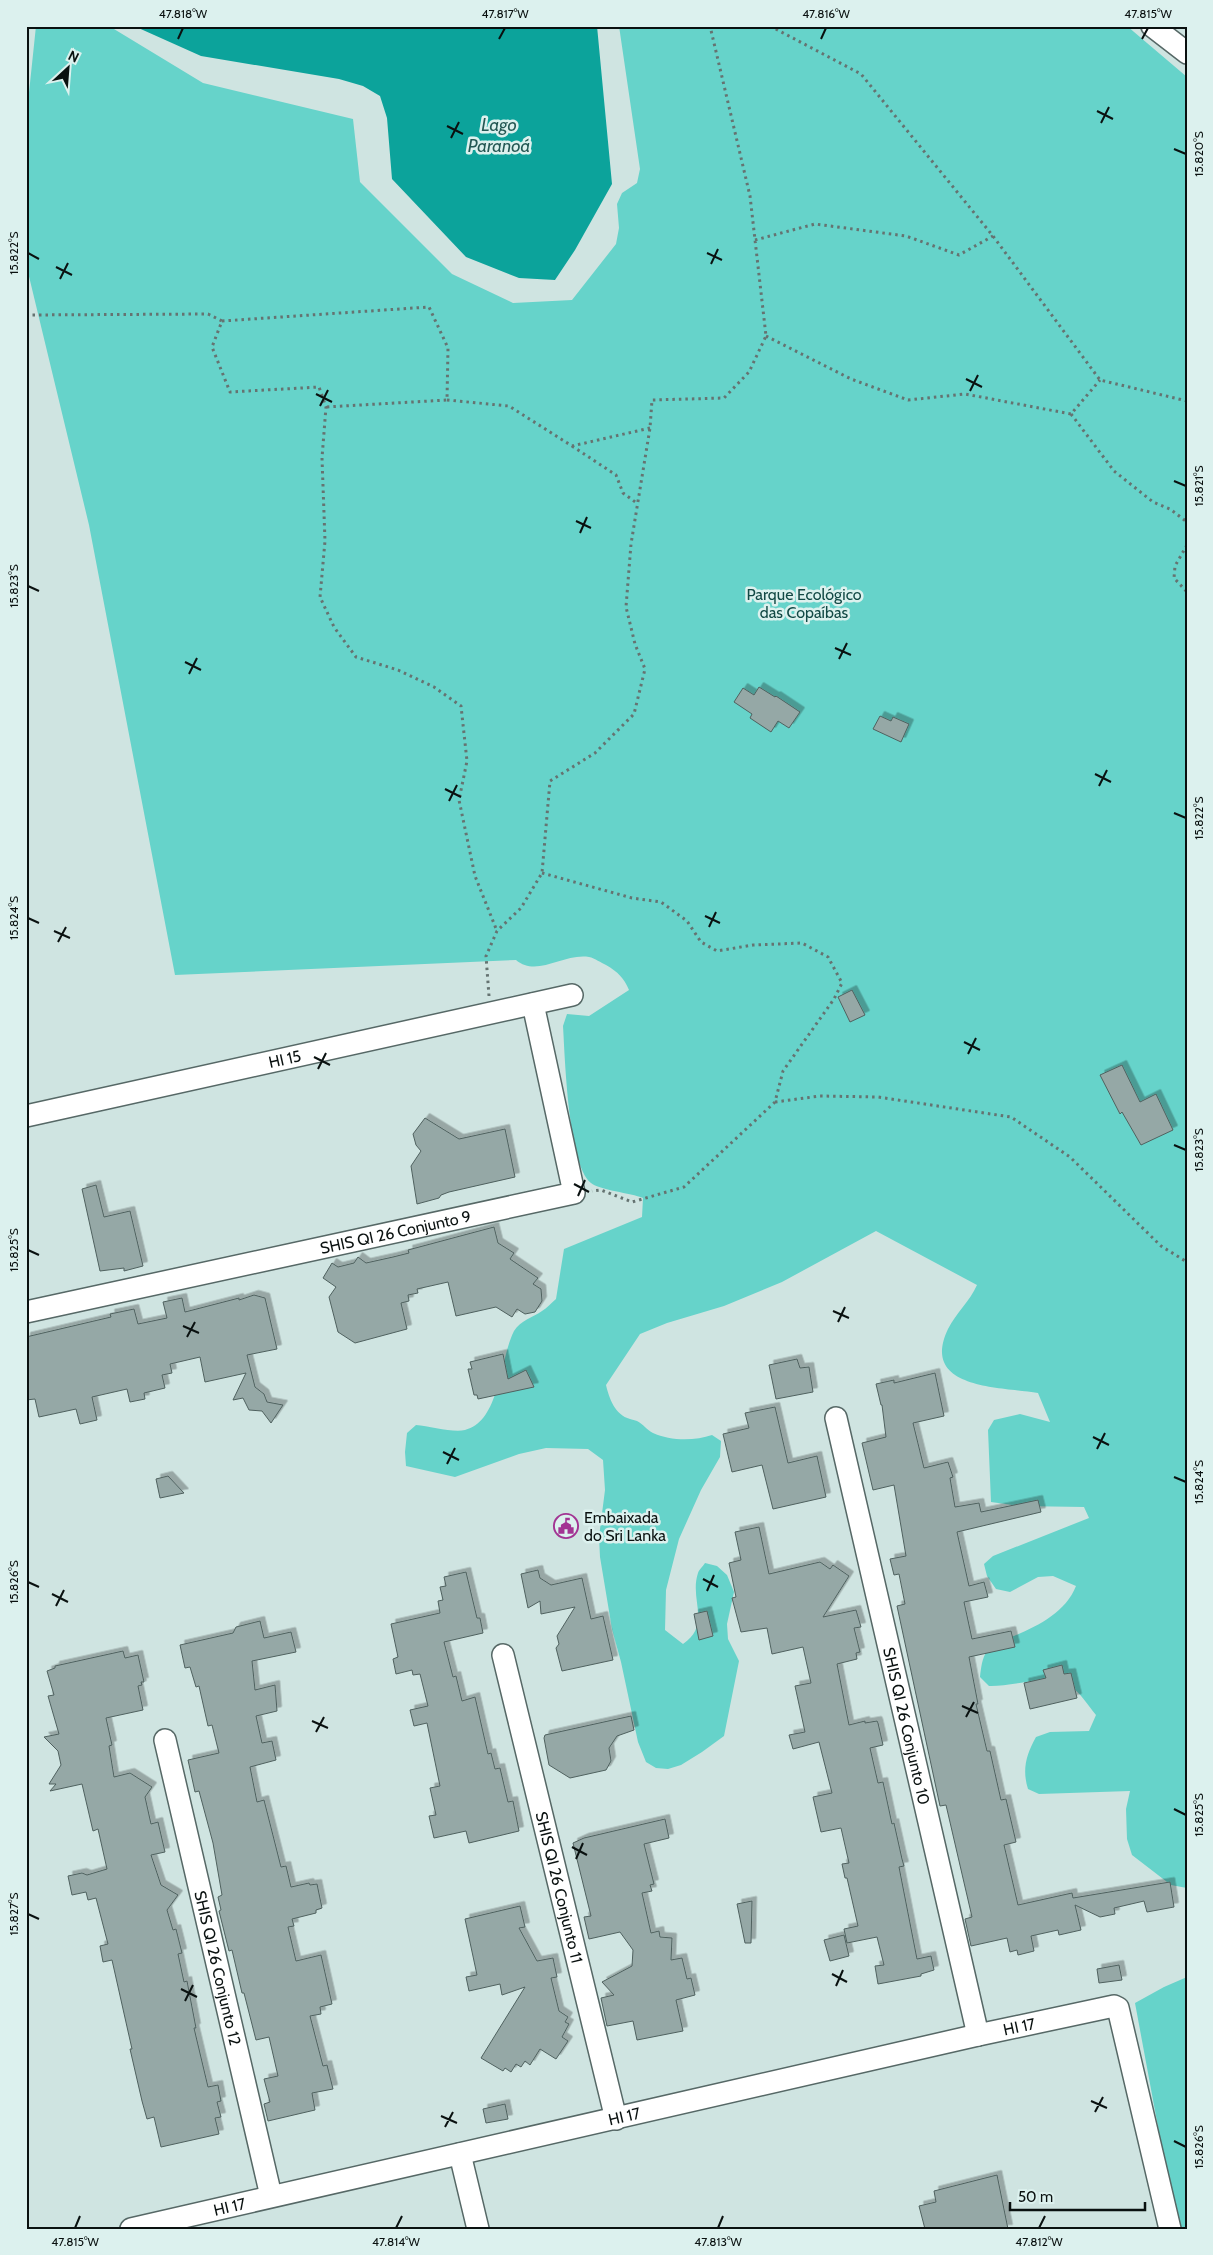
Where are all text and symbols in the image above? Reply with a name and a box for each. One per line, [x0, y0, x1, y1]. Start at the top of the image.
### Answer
text: 47.818°W [159, 6, 208, 21]
text: 47.817°W [481, 6, 529, 21]
text: 47.816°W [802, 6, 851, 21]
text: 47.815°W [1124, 6, 1172, 21]
north arrow [42, 42, 92, 92]
text: N [65, 46, 82, 67]
water label: Lago Paranoá [468, 114, 530, 157]
text: 15.820°S [1191, 131, 1206, 177]
text: 15.822°S [6, 231, 21, 275]
text: 15.821°S [1191, 466, 1206, 506]
text: 15.823°S [6, 564, 21, 608]
park label: Parque Ecológico das Copaíbas [746, 585, 862, 622]
text: 15.822°S [1191, 796, 1206, 840]
text: 15.824°S [6, 896, 21, 940]
street label: HI 15 [267, 1046, 303, 1071]
text: 15.823°S [1191, 1128, 1206, 1172]
street label: SHIS QI 26 Conjunto 9 [318, 1206, 473, 1257]
text: 15.825°S [6, 1228, 21, 1272]
text: 15.824°S [1191, 1460, 1206, 1504]
place label: Embaixada do Sri Lanka [584, 1508, 666, 1545]
public building icon: Embaixada do Sri Lanka [553, 1513, 579, 1539]
text: 15.826°S [6, 1560, 21, 1604]
street label: SHIS QI 26 Conjunto 10 [880, 1645, 934, 1807]
text: 15.825°S [1191, 1793, 1206, 1837]
street label: SHIS QI 26 Conjunto 11 [532, 1810, 587, 1965]
street label: SHIS QI 26 Conjunto 12 [191, 1889, 245, 2047]
text: 15.827°S [6, 1893, 21, 1936]
street label: HI 17 [1001, 2014, 1037, 2039]
street label: HI 17 [606, 2103, 642, 2129]
text: 15.826°S [1191, 2125, 1206, 2169]
scale bar [1010, 2180, 1146, 2212]
text: 50 m [1018, 2188, 1053, 2206]
street label: HI 17 [212, 2194, 247, 2219]
text: 47.815°W [51, 2234, 99, 2249]
text: 47.814°W [372, 2234, 421, 2249]
text: 47.813°W [694, 2234, 742, 2249]
text: 47.812°W [1015, 2234, 1063, 2249]

